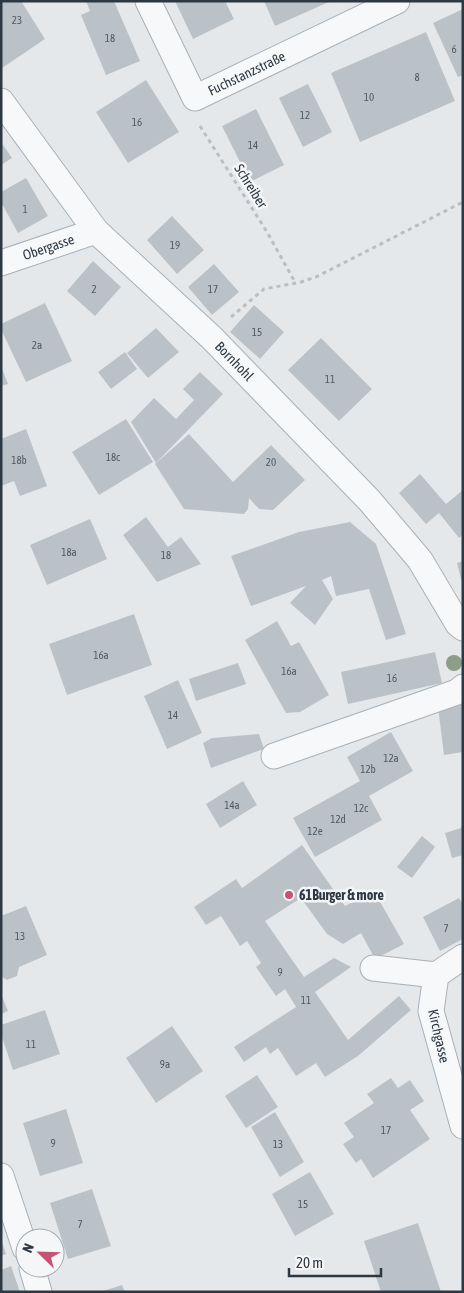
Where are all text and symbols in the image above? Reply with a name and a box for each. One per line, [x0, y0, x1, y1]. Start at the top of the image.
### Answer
house number: 23 [12, 14, 22, 26]
house number: 18 [105, 32, 115, 44]
house number: 6 [451, 43, 457, 55]
street label: Fuchstanzstraße [205, 48, 288, 99]
house number: 8 [414, 71, 420, 83]
house number: 10 [364, 91, 374, 103]
house number: 12 [300, 109, 310, 121]
house number: 16 [132, 116, 142, 128]
house number: 14 [248, 139, 258, 151]
street label: Schreiber [231, 161, 271, 212]
house number: 1 [22, 203, 28, 215]
street label: Obergasse [21, 231, 76, 263]
house number: 19 [170, 239, 180, 251]
house number: 2 [91, 283, 97, 295]
house number: 17 [208, 283, 218, 295]
house number: 15 [252, 326, 262, 338]
street label: Bornhohl [212, 338, 257, 384]
house number: 2a [32, 339, 42, 351]
house number: 11 [325, 373, 335, 385]
house number: 18c [106, 451, 121, 463]
house number: 18b [11, 454, 27, 466]
house number: 20 [266, 456, 276, 468]
house number: 18a [61, 546, 77, 558]
house number: 18 [161, 549, 171, 561]
house number: 16a [93, 649, 109, 661]
house number: 16a [281, 665, 297, 677]
house number: 16 [387, 672, 397, 684]
house number: 14 [168, 709, 178, 721]
house number: 12a [383, 752, 399, 764]
house number: 12b [360, 763, 376, 775]
house number: 14a [224, 799, 240, 811]
house number: 12c [354, 802, 369, 814]
house number: 12d [330, 813, 346, 825]
house number: 12e [307, 825, 323, 837]
place label: 61Burger & more [299, 887, 384, 903]
marker: 61Burger & more [283, 889, 295, 901]
house number: 7 [443, 922, 449, 934]
house number: 13 [15, 930, 25, 942]
house number: 9 [277, 966, 283, 978]
house number: 11 [301, 994, 311, 1006]
street label: Kirchgasse [425, 1008, 453, 1064]
house number: 11 [26, 1038, 36, 1050]
house number: 9a [160, 1058, 170, 1070]
house number: 17 [381, 1124, 391, 1136]
house number: 9 [50, 1137, 56, 1149]
house number: 13 [273, 1138, 283, 1150]
house number: 15 [298, 1198, 308, 1210]
house number: 7 [77, 1218, 83, 1230]
north arrow [15, 1228, 65, 1278]
text: N [19, 1241, 37, 1255]
scale bar [289, 1246, 382, 1278]
text: 20 m [296, 1254, 323, 1271]

